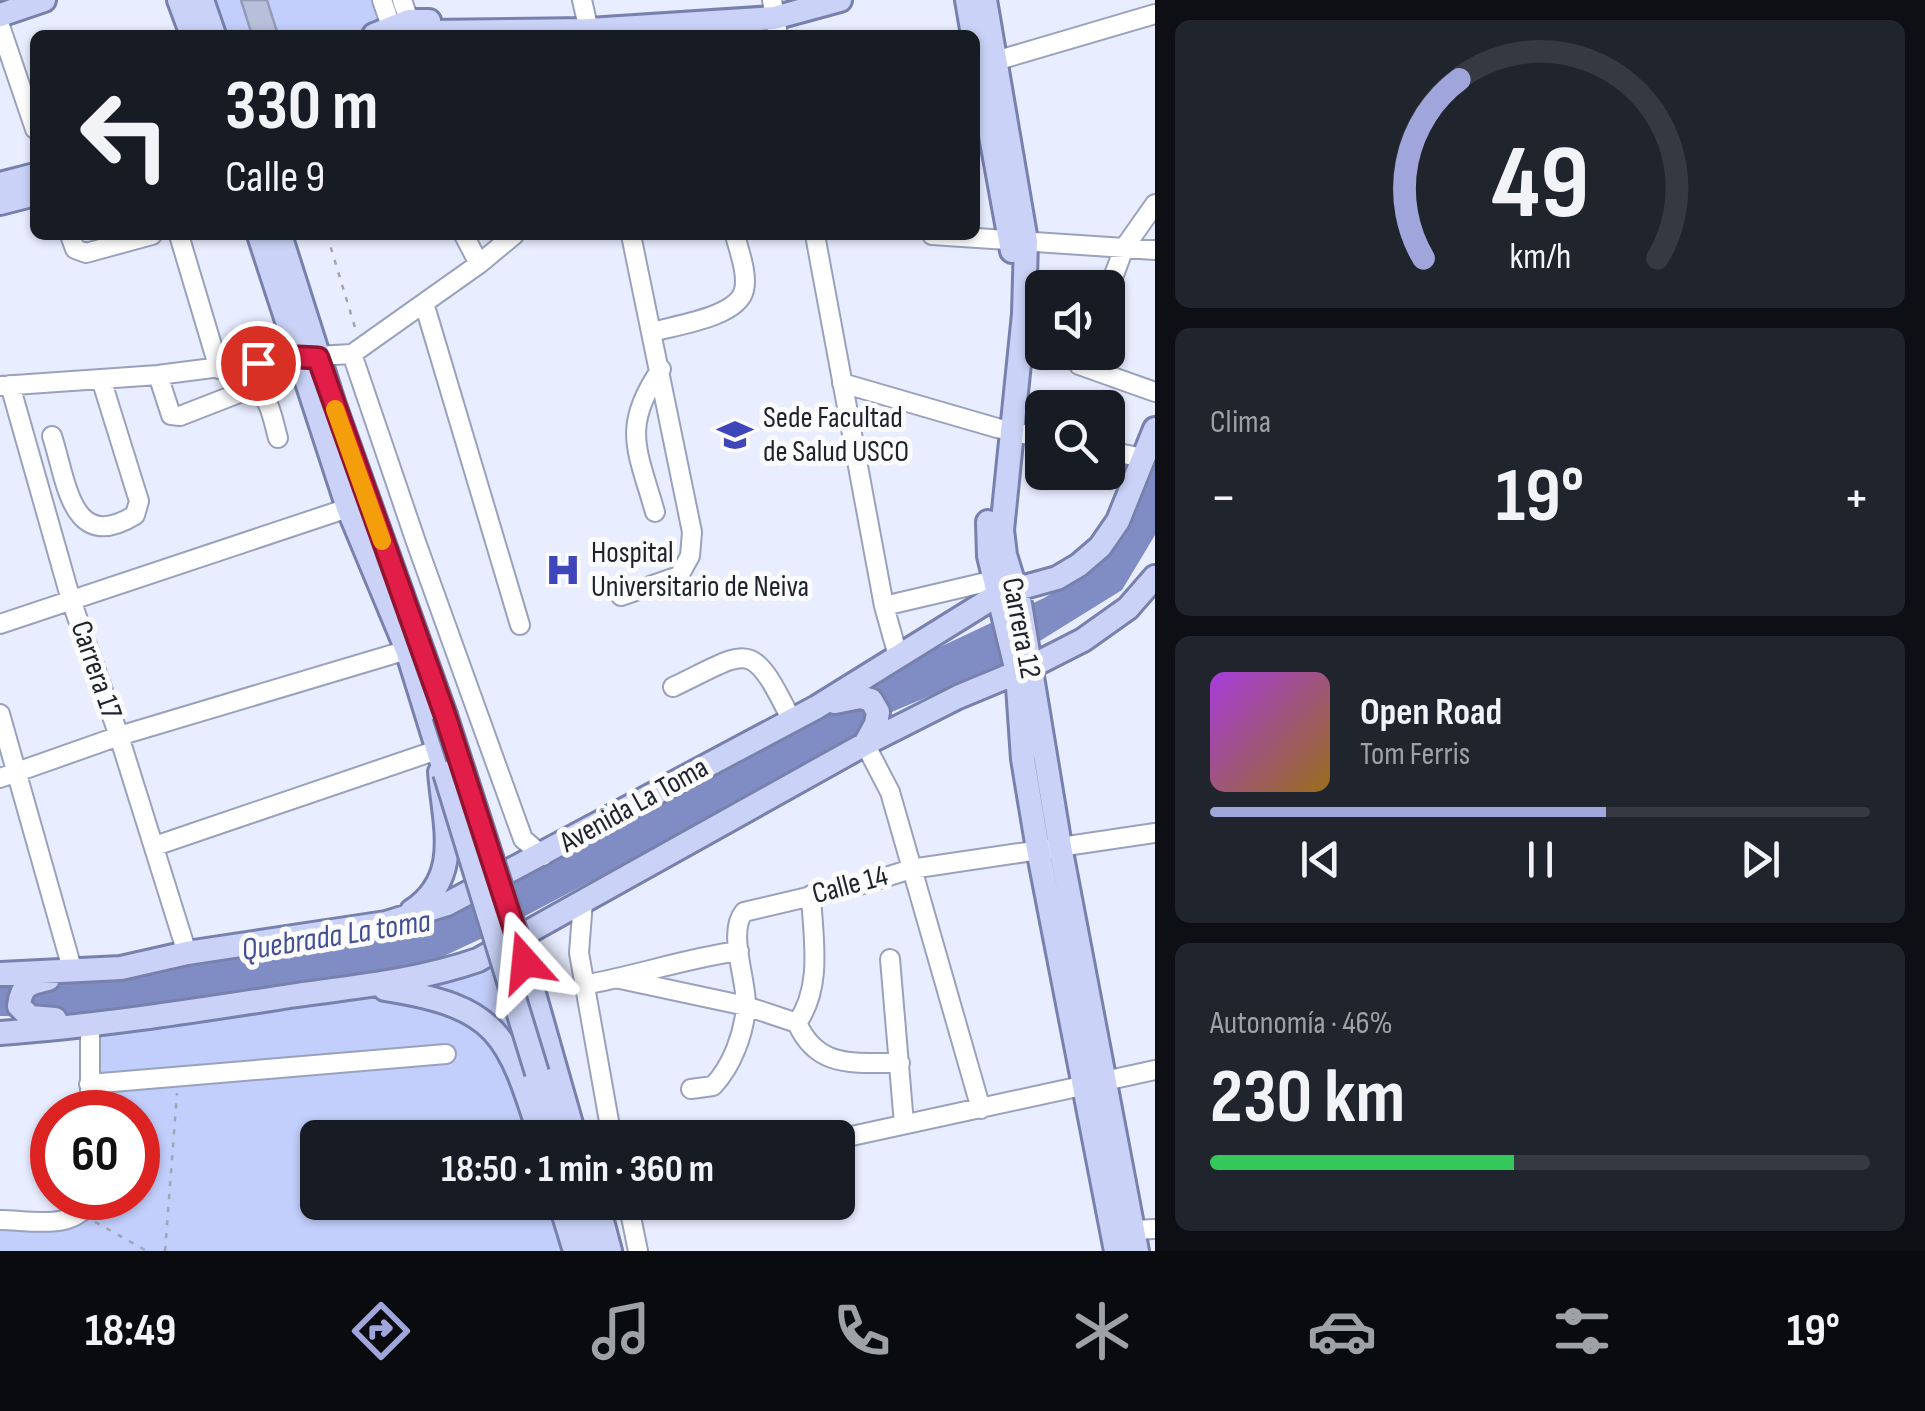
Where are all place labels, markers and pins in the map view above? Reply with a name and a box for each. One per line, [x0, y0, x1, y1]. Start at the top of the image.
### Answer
pin [216, 321, 301, 406]
place label: Sede Facultad de Salud USCO [763, 400, 909, 470]
school or university icon: Sede Facultad de Salud USCO [716, 416, 754, 454]
place label: Hospital Universitario de Neiva [591, 535, 809, 605]
hospital icon: Hospital Universitario de Neiva [544, 551, 582, 589]

